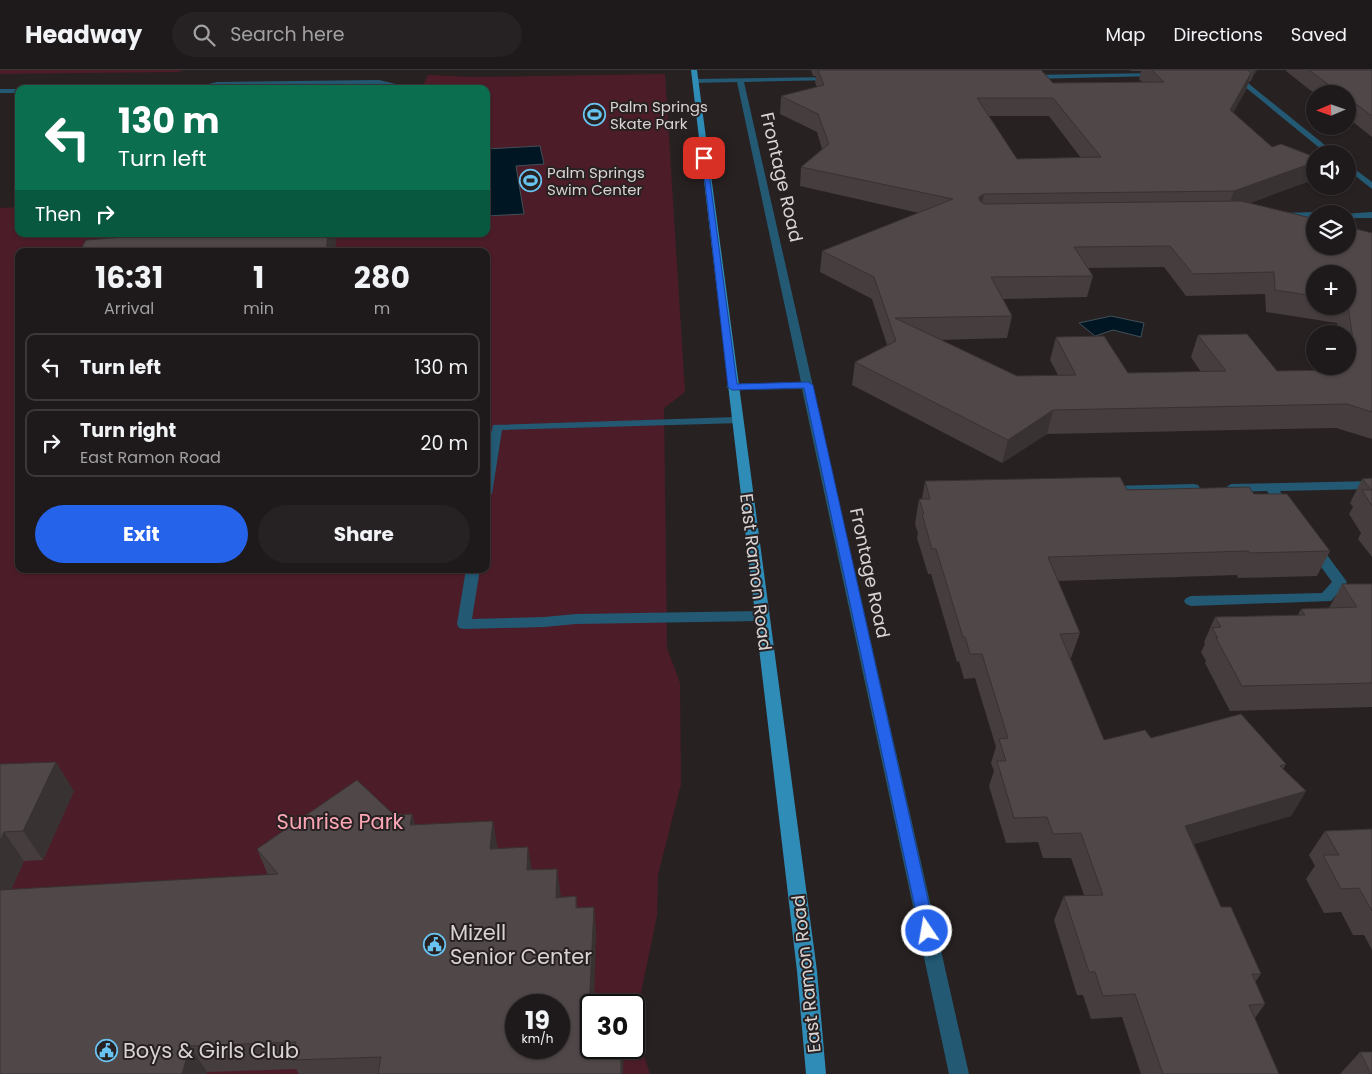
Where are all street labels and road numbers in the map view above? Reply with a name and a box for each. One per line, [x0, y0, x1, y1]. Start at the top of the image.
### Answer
street label: Frontage Road [755, 110, 809, 244]
street label: East Ramon Road [734, 492, 778, 652]
street label: Frontage Road [844, 506, 896, 640]
street label: East Ramon Road [785, 894, 827, 1054]

